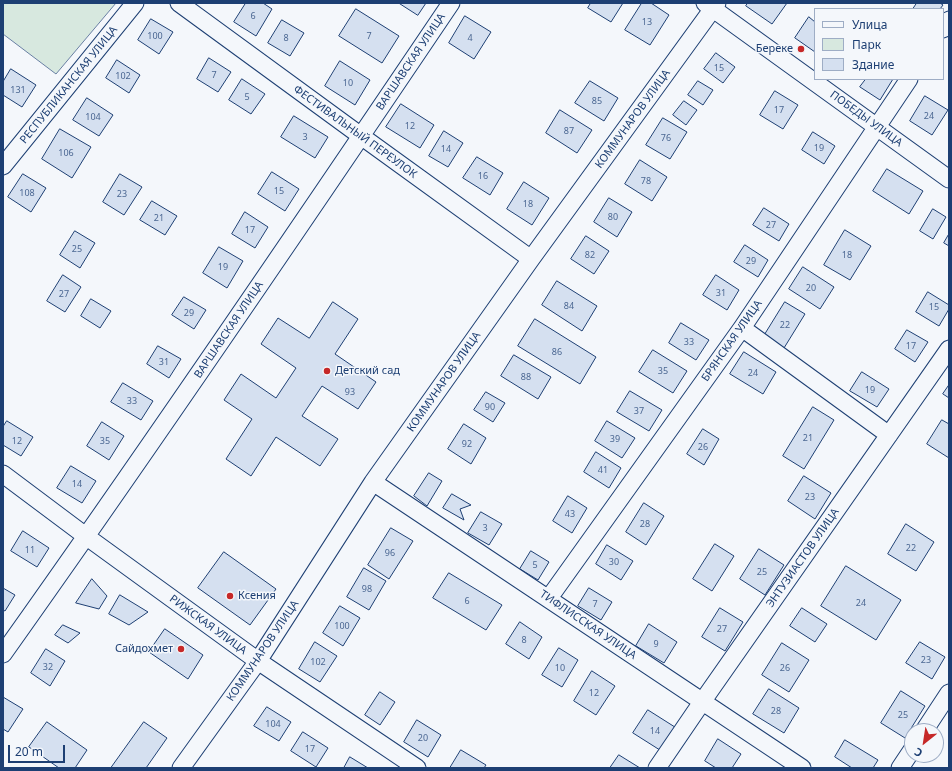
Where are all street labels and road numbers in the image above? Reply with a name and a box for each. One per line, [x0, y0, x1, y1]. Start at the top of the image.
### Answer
street label: ВАРШАВСКАЯ УЛИЦА [374, 11, 448, 113]
street label: РЕСПУБЛИКАНСКАЯ УЛИЦА [18, 24, 120, 146]
street label: КОММУНАРОВ УЛИЦА [593, 67, 673, 171]
street label: ФЕСТИВАЛЬНЫЙ ПЕРЕУЛОК [291, 83, 419, 181]
street label: ПОБЕДЫ УЛИЦА [827, 88, 905, 150]
street label: ВАРШАВСКАЯ УЛИЦА [192, 279, 266, 381]
street label: БРЯНСКАЯ УЛИЦА [699, 298, 765, 384]
street label: КОММУНАРОВ УЛИЦА [404, 330, 484, 434]
street label: ЭНТУЗИАСТОВ УЛИЦА [764, 506, 842, 610]
street label: ТИФЛИССКАЯ УЛИЦА [537, 588, 639, 662]
street label: РИЖСКАЯ УЛИЦА [167, 592, 249, 658]
street label: КОММУНАРОВ УЛИЦА [224, 598, 302, 704]

